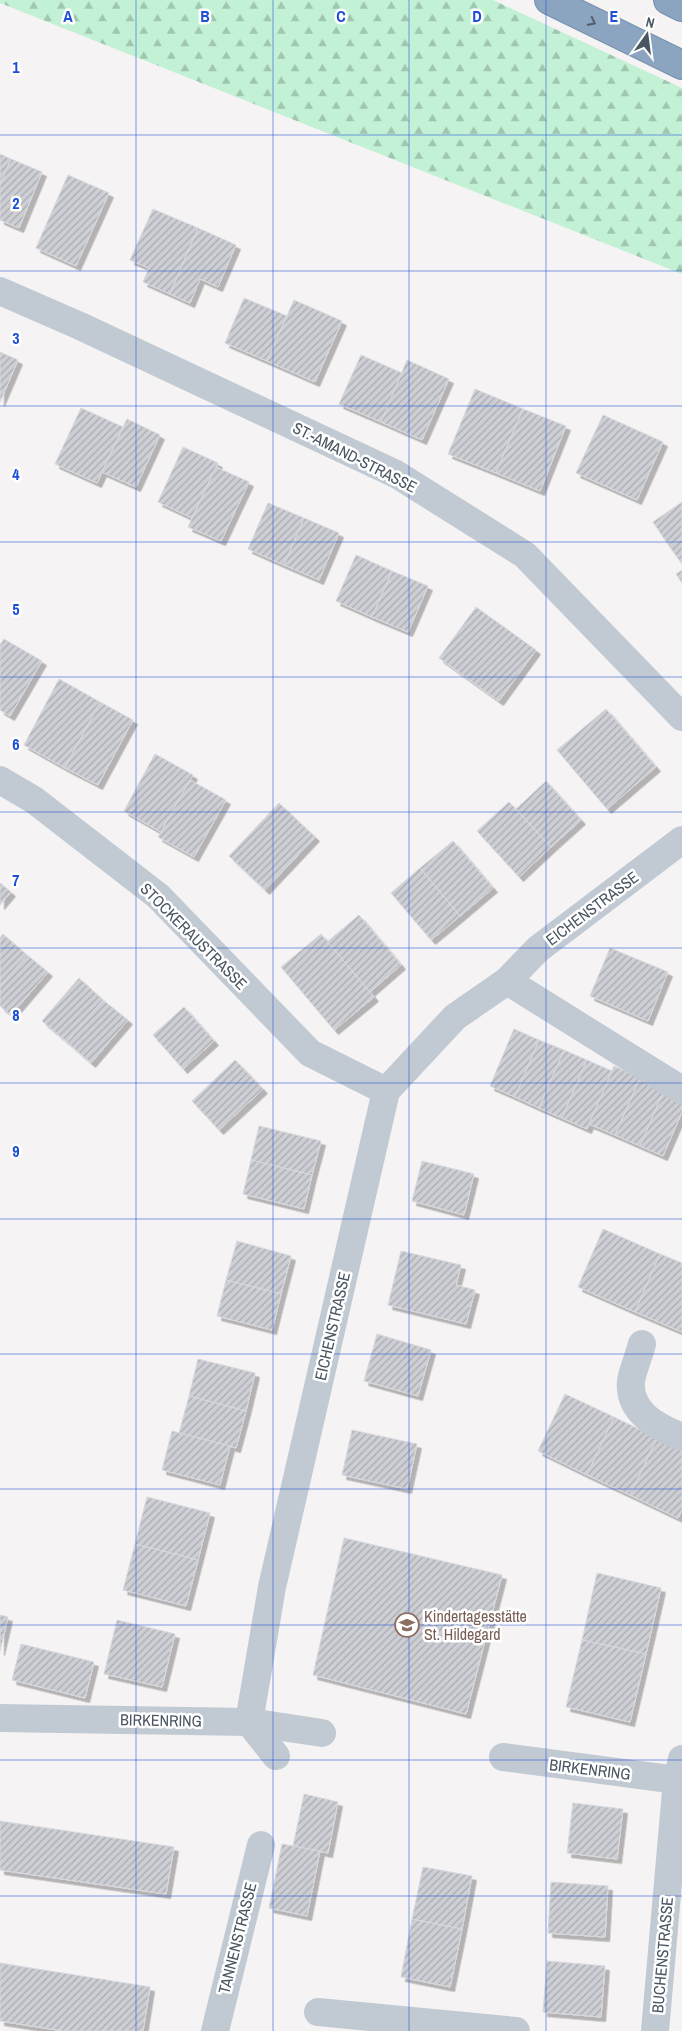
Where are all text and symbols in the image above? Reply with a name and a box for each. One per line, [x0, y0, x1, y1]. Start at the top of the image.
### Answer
text: A [63, 5, 73, 27]
text: B [200, 5, 210, 27]
text: C [336, 5, 346, 27]
text: D [472, 5, 482, 27]
text: E [610, 5, 619, 27]
north arrow [622, 10, 672, 60]
text: N [644, 13, 656, 32]
one-way arrow [587, 16, 596, 26]
text: 1 [12, 56, 20, 78]
text: 2 [12, 192, 20, 214]
text: 3 [12, 327, 20, 349]
street label: ST.-AMAND-STRASSE [289, 416, 421, 498]
text: 4 [12, 463, 20, 485]
text: 5 [12, 598, 20, 620]
text: 6 [12, 733, 20, 755]
street label: EICHENSTRASSE [541, 866, 643, 950]
text: 7 [12, 869, 20, 891]
street label: STOCKERAUSTRASSE [136, 878, 252, 994]
text: 8 [12, 1004, 20, 1026]
text: 9 [12, 1140, 20, 1162]
street label: EICHENSTRASSE [309, 1270, 355, 1382]
place label: Kindertagesstätte St. Hildegard [424, 1605, 527, 1645]
school or university icon: Kindertagesstätte St. Hildegard [394, 1612, 420, 1638]
street label: BIRKENRING [120, 1708, 202, 1732]
street label: BIRKENRING [548, 1753, 632, 1785]
street label: TANNENSTRASSE [213, 1880, 261, 1996]
street label: BUCHENSTRASSE [646, 1896, 678, 2014]

